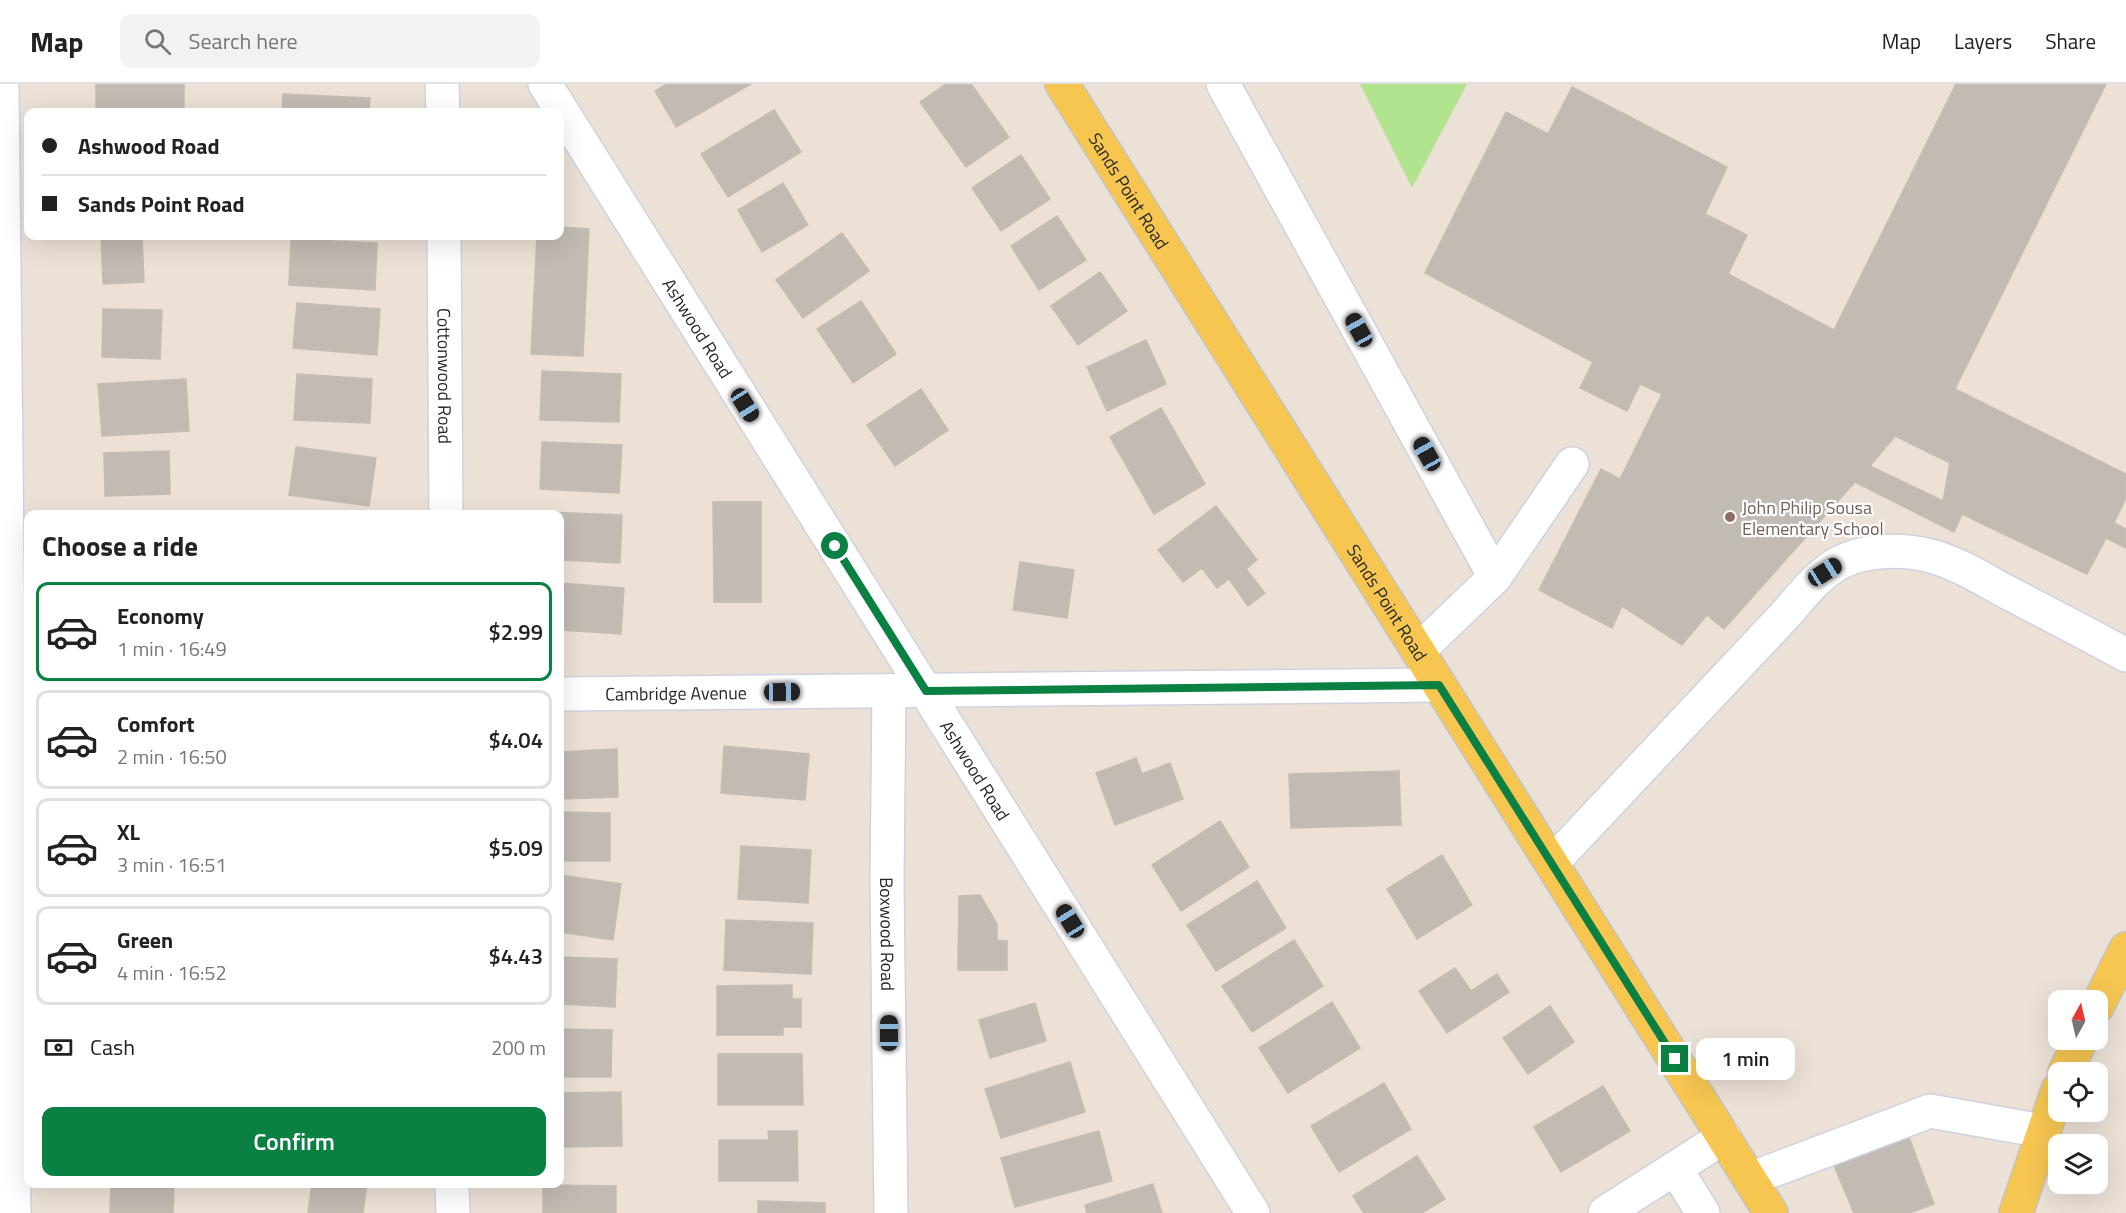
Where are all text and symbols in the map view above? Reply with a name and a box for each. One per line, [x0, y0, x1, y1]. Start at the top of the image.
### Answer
search box [120, 14, 540, 68]
text: Map [30, 20, 84, 63]
text: Search here [189, 24, 298, 58]
icon: search [141, 25, 174, 58]
text: Map [1882, 25, 1921, 57]
text: Layers [1954, 25, 2012, 57]
text: Share [2045, 25, 2096, 57]
street label: Sands Point Road [1082, 127, 1176, 254]
text: Ashwood Road [78, 129, 220, 163]
text: Sands Point Road [78, 187, 245, 221]
street label: Ashwood Road [656, 273, 740, 383]
street label: Cottonwood Road [431, 308, 459, 444]
car [1342, 310, 1376, 350]
car [728, 385, 762, 425]
car [1410, 434, 1444, 474]
place label: John Philip Sousa Elementary School [1742, 494, 1884, 542]
marker: John Philip Sousa Elementary School [1723, 510, 1737, 524]
text: Choose a ride [42, 525, 198, 566]
route start [821, 532, 848, 559]
street label: Sands Point Road [1341, 539, 1434, 666]
car [1805, 555, 1845, 589]
text: Economy [117, 599, 204, 633]
icon: car [45, 605, 99, 659]
text: $2.99 [488, 615, 543, 649]
text: 1 min · 16:49 [117, 633, 227, 664]
street label: Cambridge Avenue [605, 679, 747, 707]
car [764, 683, 800, 701]
text: Comfort [117, 707, 195, 741]
icon: car [45, 713, 99, 767]
street label: Ashwood Road [934, 715, 1017, 826]
text: $4.04 [488, 723, 543, 757]
text: 2 min · 16:50 [117, 741, 227, 772]
text: XL [117, 815, 140, 849]
icon: car [45, 821, 99, 875]
text: $5.09 [488, 831, 543, 865]
text: 3 min · 16:51 [117, 849, 227, 880]
street label: Boxwood Road [873, 877, 902, 991]
car [1053, 901, 1087, 941]
text: Green [117, 923, 173, 957]
icon: car [45, 929, 99, 983]
text: $4.43 [488, 939, 543, 973]
text: 4 min · 16:52 [117, 957, 227, 988]
north arrow [2048, 990, 2108, 1050]
map controls [2048, 990, 2108, 1194]
car [880, 1015, 898, 1051]
text: Cash [90, 1030, 135, 1064]
icon: cash [42, 1031, 75, 1064]
text: 200 m [491, 1032, 546, 1063]
callout: 1 min [1696, 1038, 1795, 1080]
text: 1 min [1721, 1043, 1770, 1074]
route end [1661, 1045, 1688, 1072]
button: locate [2048, 1062, 2108, 1122]
button: Confirm [42, 1107, 546, 1176]
button: layers [2048, 1134, 2108, 1194]

